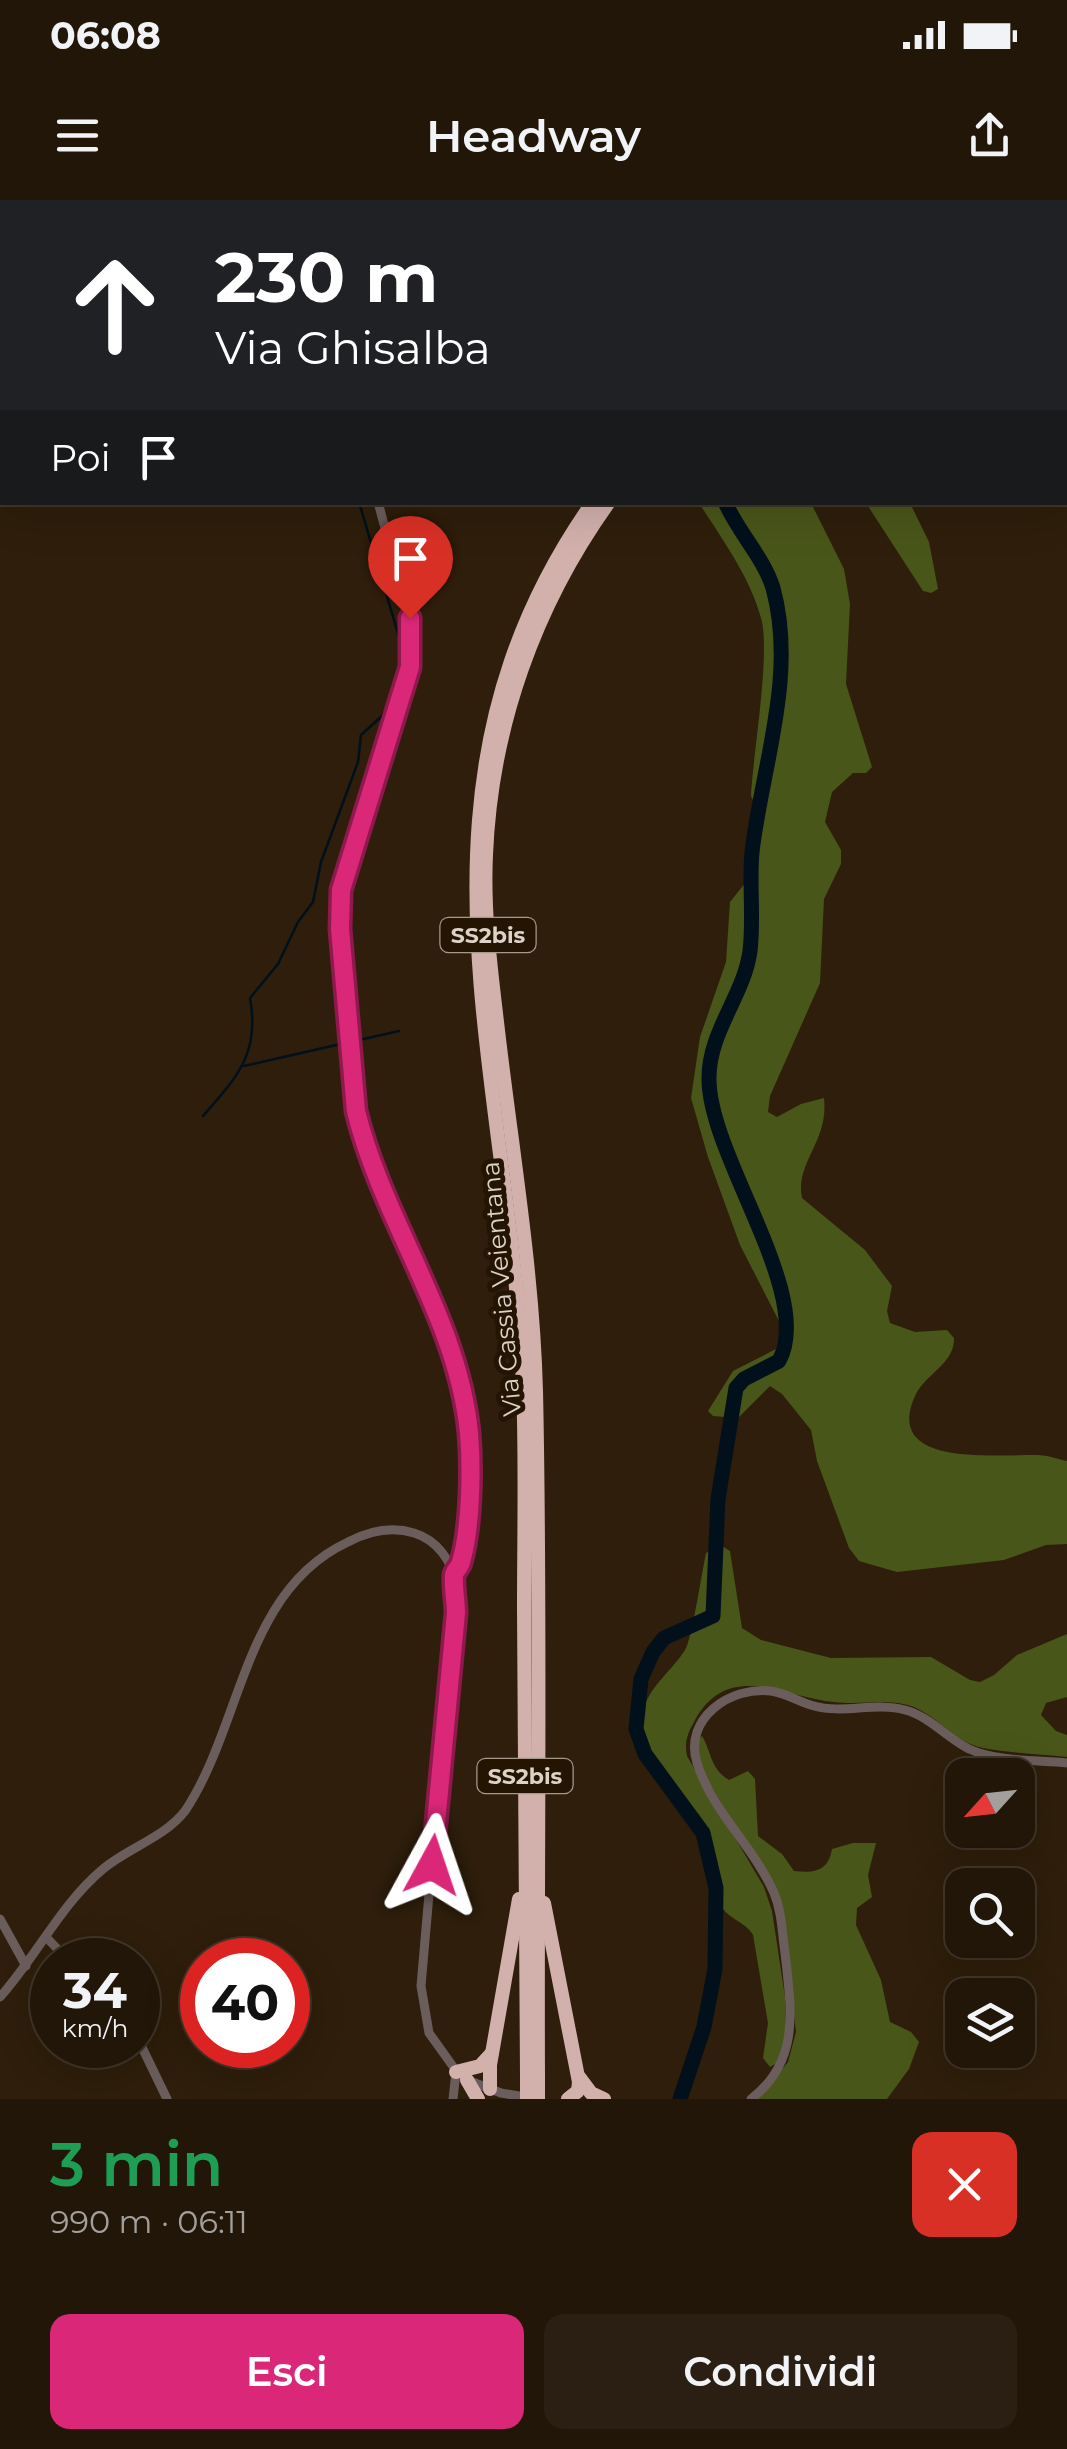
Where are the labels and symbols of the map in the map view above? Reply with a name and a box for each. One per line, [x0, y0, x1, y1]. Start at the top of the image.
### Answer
pin [368, 516, 453, 619]
road number: SS2bis [440, 918, 536, 952]
street label: Via Cassia Veientana [475, 1160, 527, 1418]
north arrow [945, 1758, 1035, 1848]
road number: SS2bis [478, 1759, 572, 1793]
position arrow [380, 1813, 484, 1917]
speed limit sign: 40 [180, 1938, 310, 2068]

